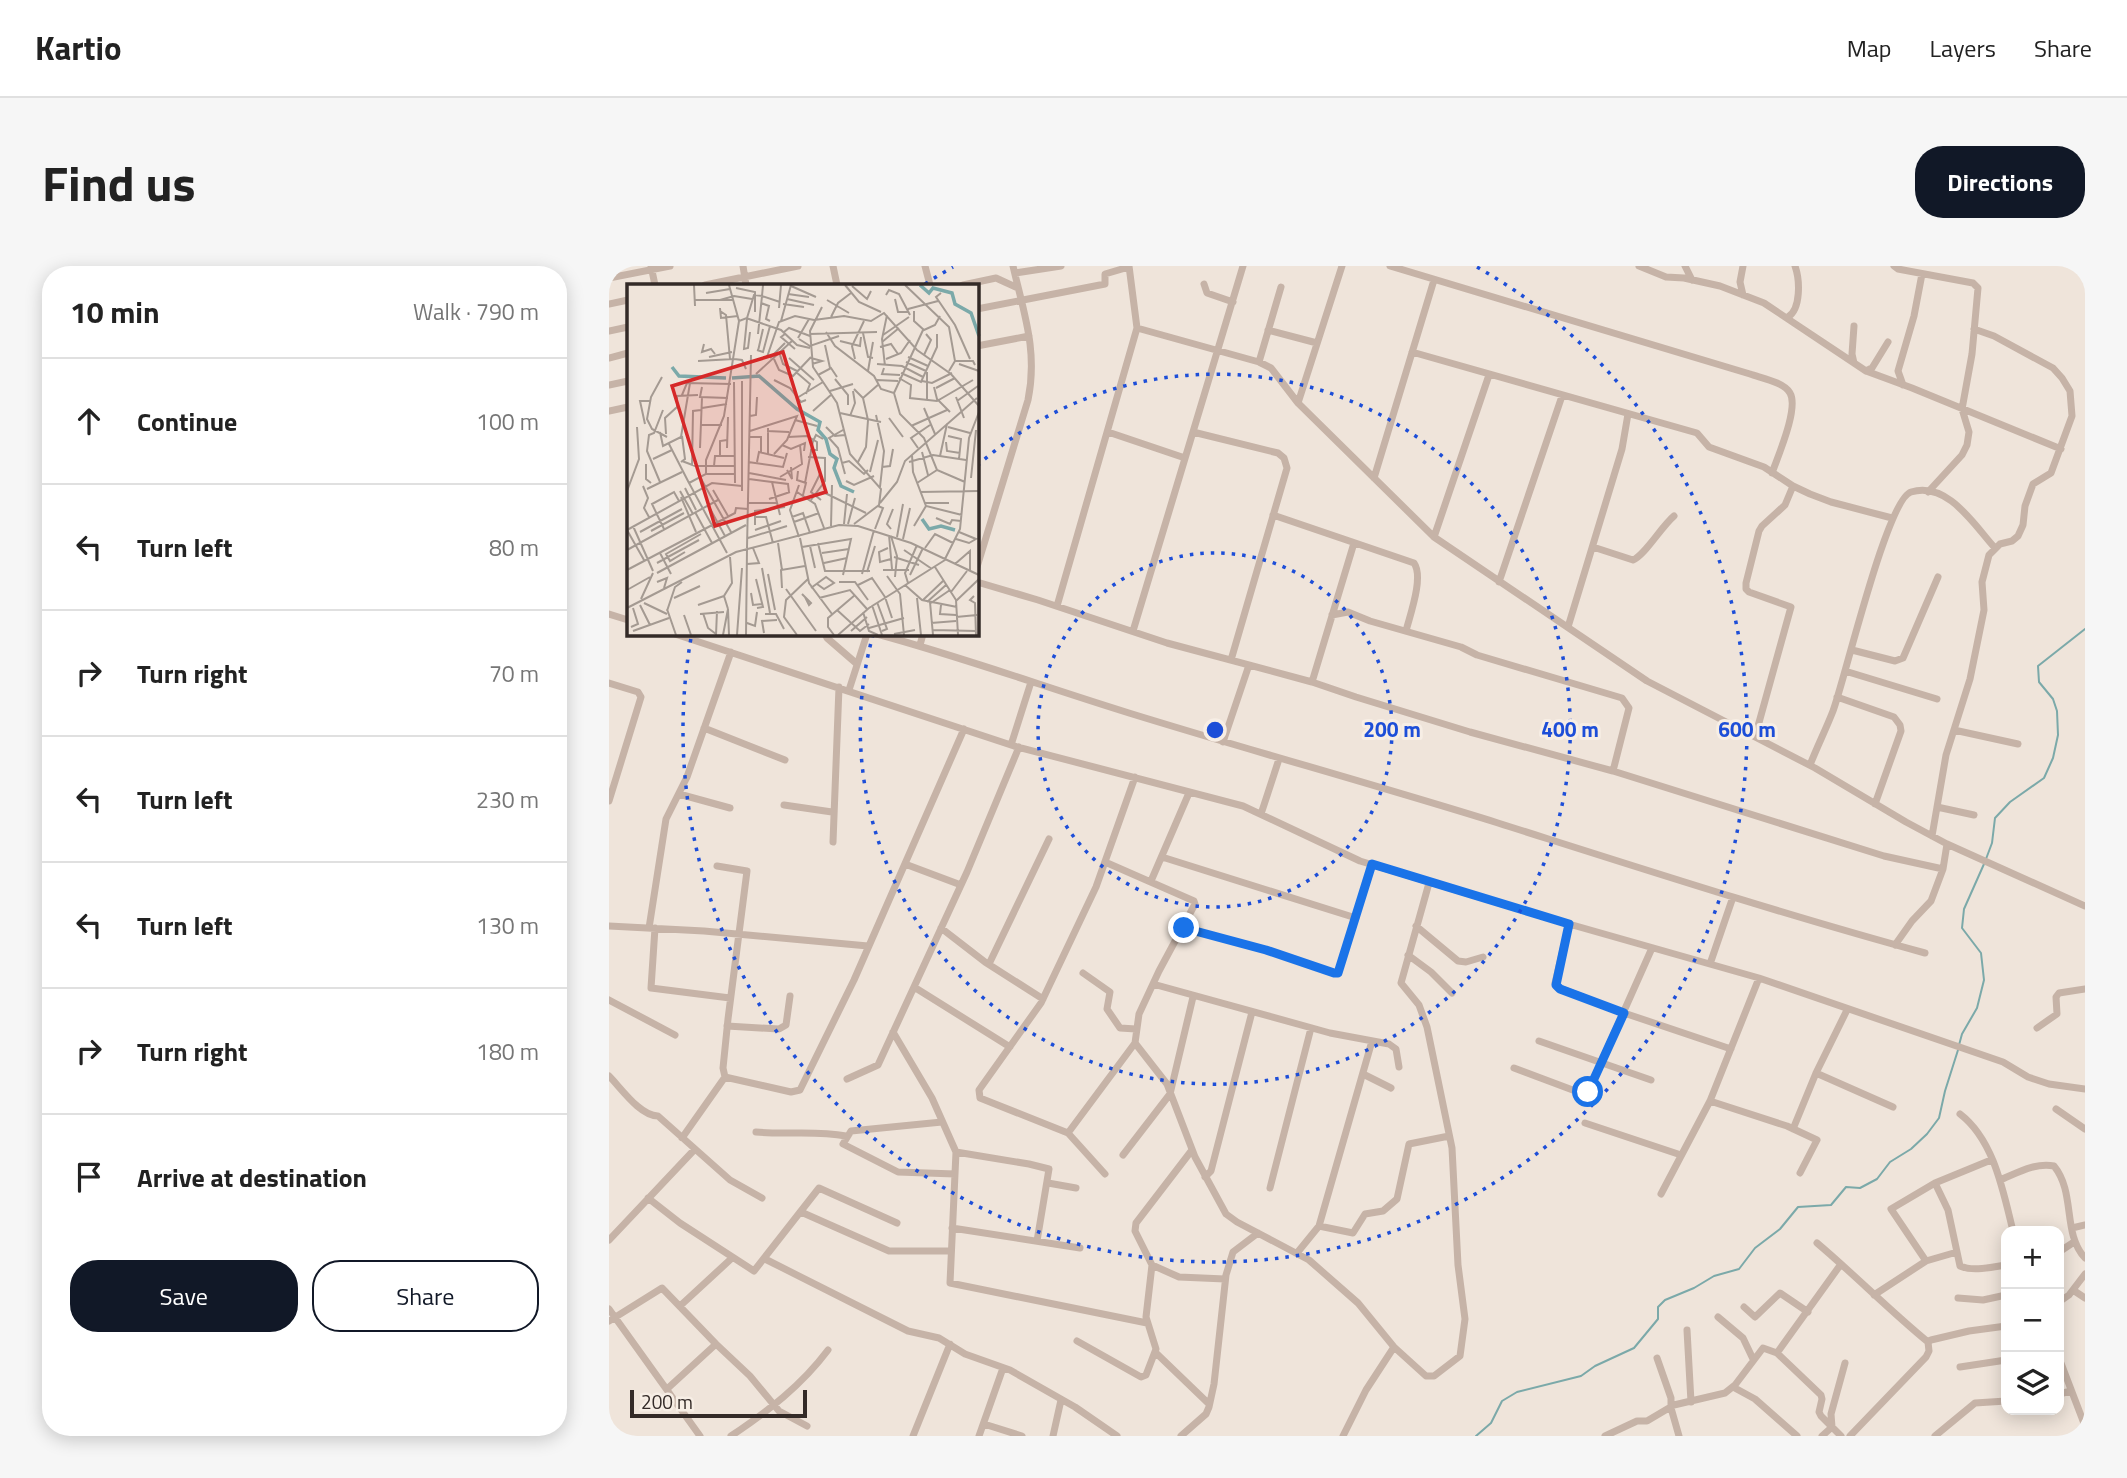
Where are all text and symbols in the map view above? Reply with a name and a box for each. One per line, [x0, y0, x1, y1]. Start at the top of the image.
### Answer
text: Kartio [35, 23, 122, 73]
text: Map [1847, 30, 1892, 66]
text: Layers [1930, 30, 1996, 66]
text: Share [2034, 30, 2092, 66]
text: Find us [42, 145, 196, 220]
button: Directions [1915, 146, 2085, 218]
inset map [627, 284, 978, 635]
text: 10 min [70, 289, 160, 335]
text: Walk · 790 m [413, 294, 539, 329]
icon: ahead [70, 402, 108, 440]
text: Continue [137, 402, 237, 441]
text: 100 m [476, 404, 539, 439]
icon: left [70, 528, 108, 566]
text: Turn left [137, 528, 232, 567]
text: 80 m [489, 530, 539, 565]
icon: right [70, 654, 108, 692]
text: Turn right [137, 654, 248, 693]
text: 70 m [489, 656, 539, 691]
text: 200 m [1363, 713, 1421, 745]
text: 400 m [1541, 713, 1599, 745]
text: 600 m [1718, 713, 1776, 745]
centre of rings [1203, 718, 1227, 742]
icon: left [70, 780, 108, 818]
text: Turn left [137, 780, 232, 819]
text: 230 m [476, 782, 539, 817]
icon: left [70, 906, 108, 944]
text: Turn left [137, 906, 232, 945]
text: 130 m [476, 908, 539, 943]
route end [1168, 912, 1199, 943]
icon: right [70, 1032, 108, 1070]
text: Turn right [137, 1032, 248, 1071]
text: 180 m [476, 1034, 539, 1069]
route start [1572, 1076, 1603, 1107]
icon: arrive [70, 1158, 108, 1196]
text: Arrive at destination [137, 1158, 367, 1197]
map controls [2001, 1226, 2064, 1415]
button: + [2001, 1226, 2064, 1289]
button: Save [70, 1260, 298, 1332]
button: Share [312, 1260, 539, 1332]
button: − [2001, 1289, 2064, 1352]
button: layers [2001, 1352, 2064, 1415]
scale bar [630, 1387, 807, 1419]
text: 200 m [641, 1387, 693, 1416]

